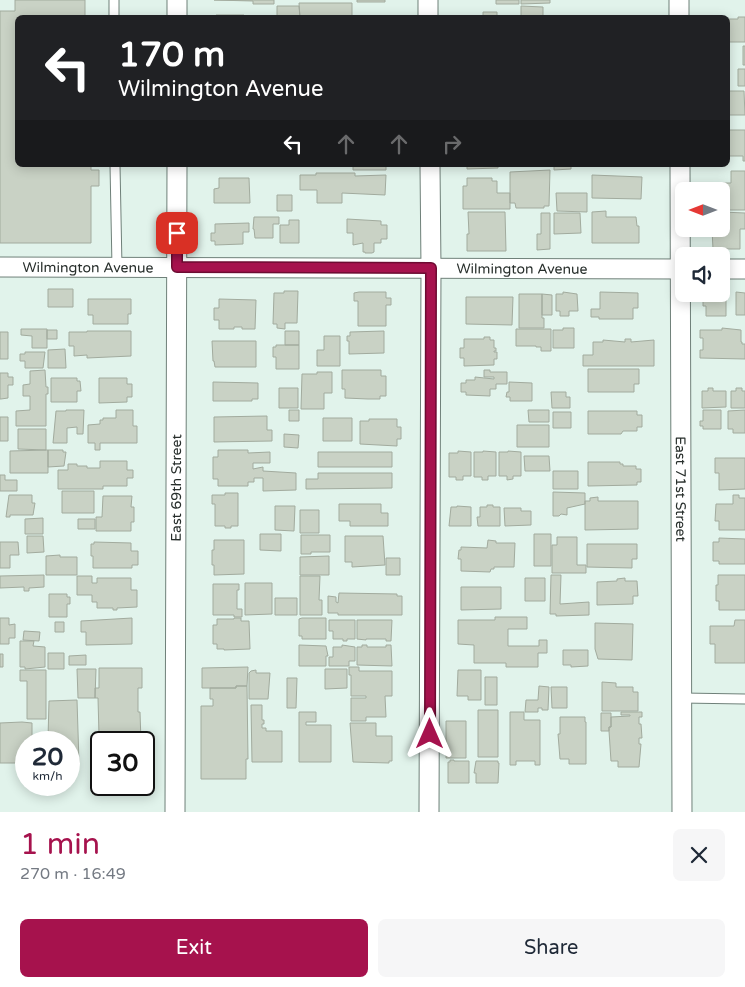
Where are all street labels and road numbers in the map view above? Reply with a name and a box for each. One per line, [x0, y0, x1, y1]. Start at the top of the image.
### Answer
street label: Wilmington Avenue [23, 259, 154, 276]
street label: Wilmington Avenue [457, 260, 588, 278]
street label: East 69th Street [168, 434, 185, 542]
street label: East 71st Street [672, 436, 689, 543]

